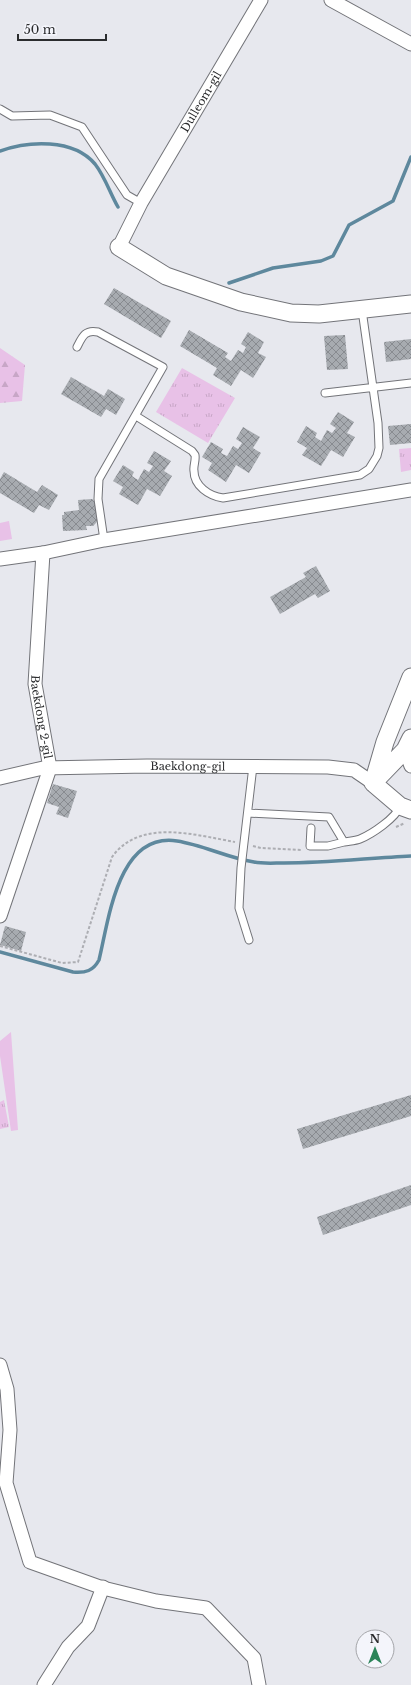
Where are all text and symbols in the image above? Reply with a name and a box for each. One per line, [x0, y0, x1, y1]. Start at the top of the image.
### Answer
scale bar [18, 16, 106, 42]
text: 50 m [24, 22, 56, 37]
street label: Dulleom-gil [177, 68, 225, 135]
street label: Baekdong 2-gil [28, 674, 55, 760]
street label: Baekdong-gil [150, 759, 226, 773]
north arrow [355, 1629, 395, 1669]
text: N [370, 1632, 381, 1646]

